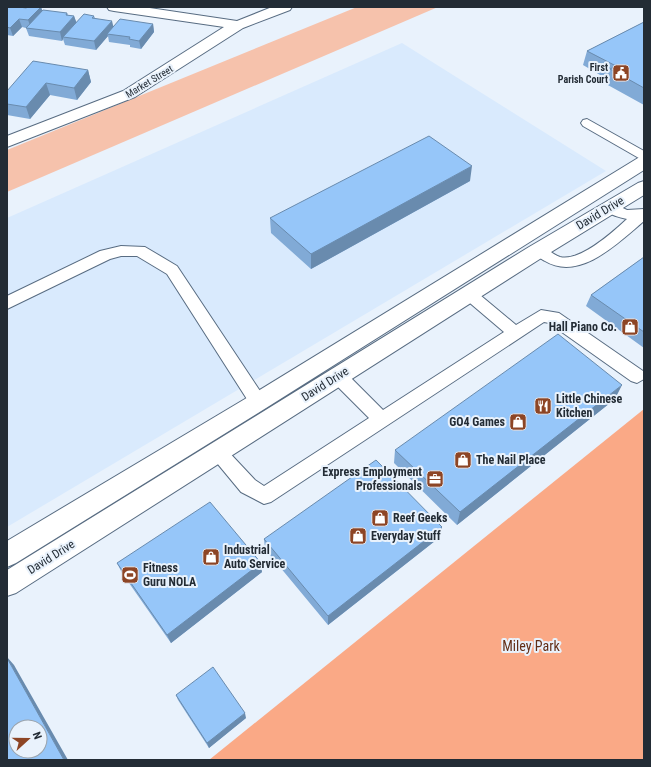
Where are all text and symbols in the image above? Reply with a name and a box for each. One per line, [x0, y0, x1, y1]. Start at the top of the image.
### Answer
place label: First Parish Court [558, 62, 608, 85]
street label: Market Street [124, 63, 175, 100]
public building icon: First Parish Court [611, 63, 631, 83]
street label: David Drive [574, 193, 627, 233]
shop icon: Hall Piano Co. [620, 317, 640, 337]
place label: Hall Piano Co. [549, 320, 617, 334]
street label: David Drive [299, 364, 352, 404]
place label: Little Chinese Kitchen [556, 392, 623, 420]
restaurant icon: Little Chinese Kitchen [533, 396, 553, 416]
shop icon: GO4 Games [508, 412, 528, 432]
place label: GO4 Games [449, 415, 506, 429]
shop icon: The Nail Place [453, 450, 473, 470]
place label: The Nail Place [476, 453, 546, 467]
place label: Express Employment Professionals [322, 465, 423, 493]
office icon: Express Employment Professionals [425, 469, 445, 489]
shop icon: Reef Geeks [370, 508, 390, 528]
place label: Reef Geeks [393, 511, 448, 525]
shop icon: Everyday Stuff [348, 526, 368, 546]
place label: Everyday Stuff [371, 529, 441, 543]
street label: David Drive [25, 537, 78, 577]
place label: Industrial Auto Service [224, 543, 285, 571]
shop icon: Industrial Auto Service [201, 547, 221, 567]
place label: Fitness Guru NOLA [143, 561, 197, 589]
sports icon: Fitness Guru NOLA [120, 565, 140, 585]
park label: Miley Park [502, 638, 560, 654]
north arrow [8, 719, 48, 759]
text: N [30, 730, 44, 741]

